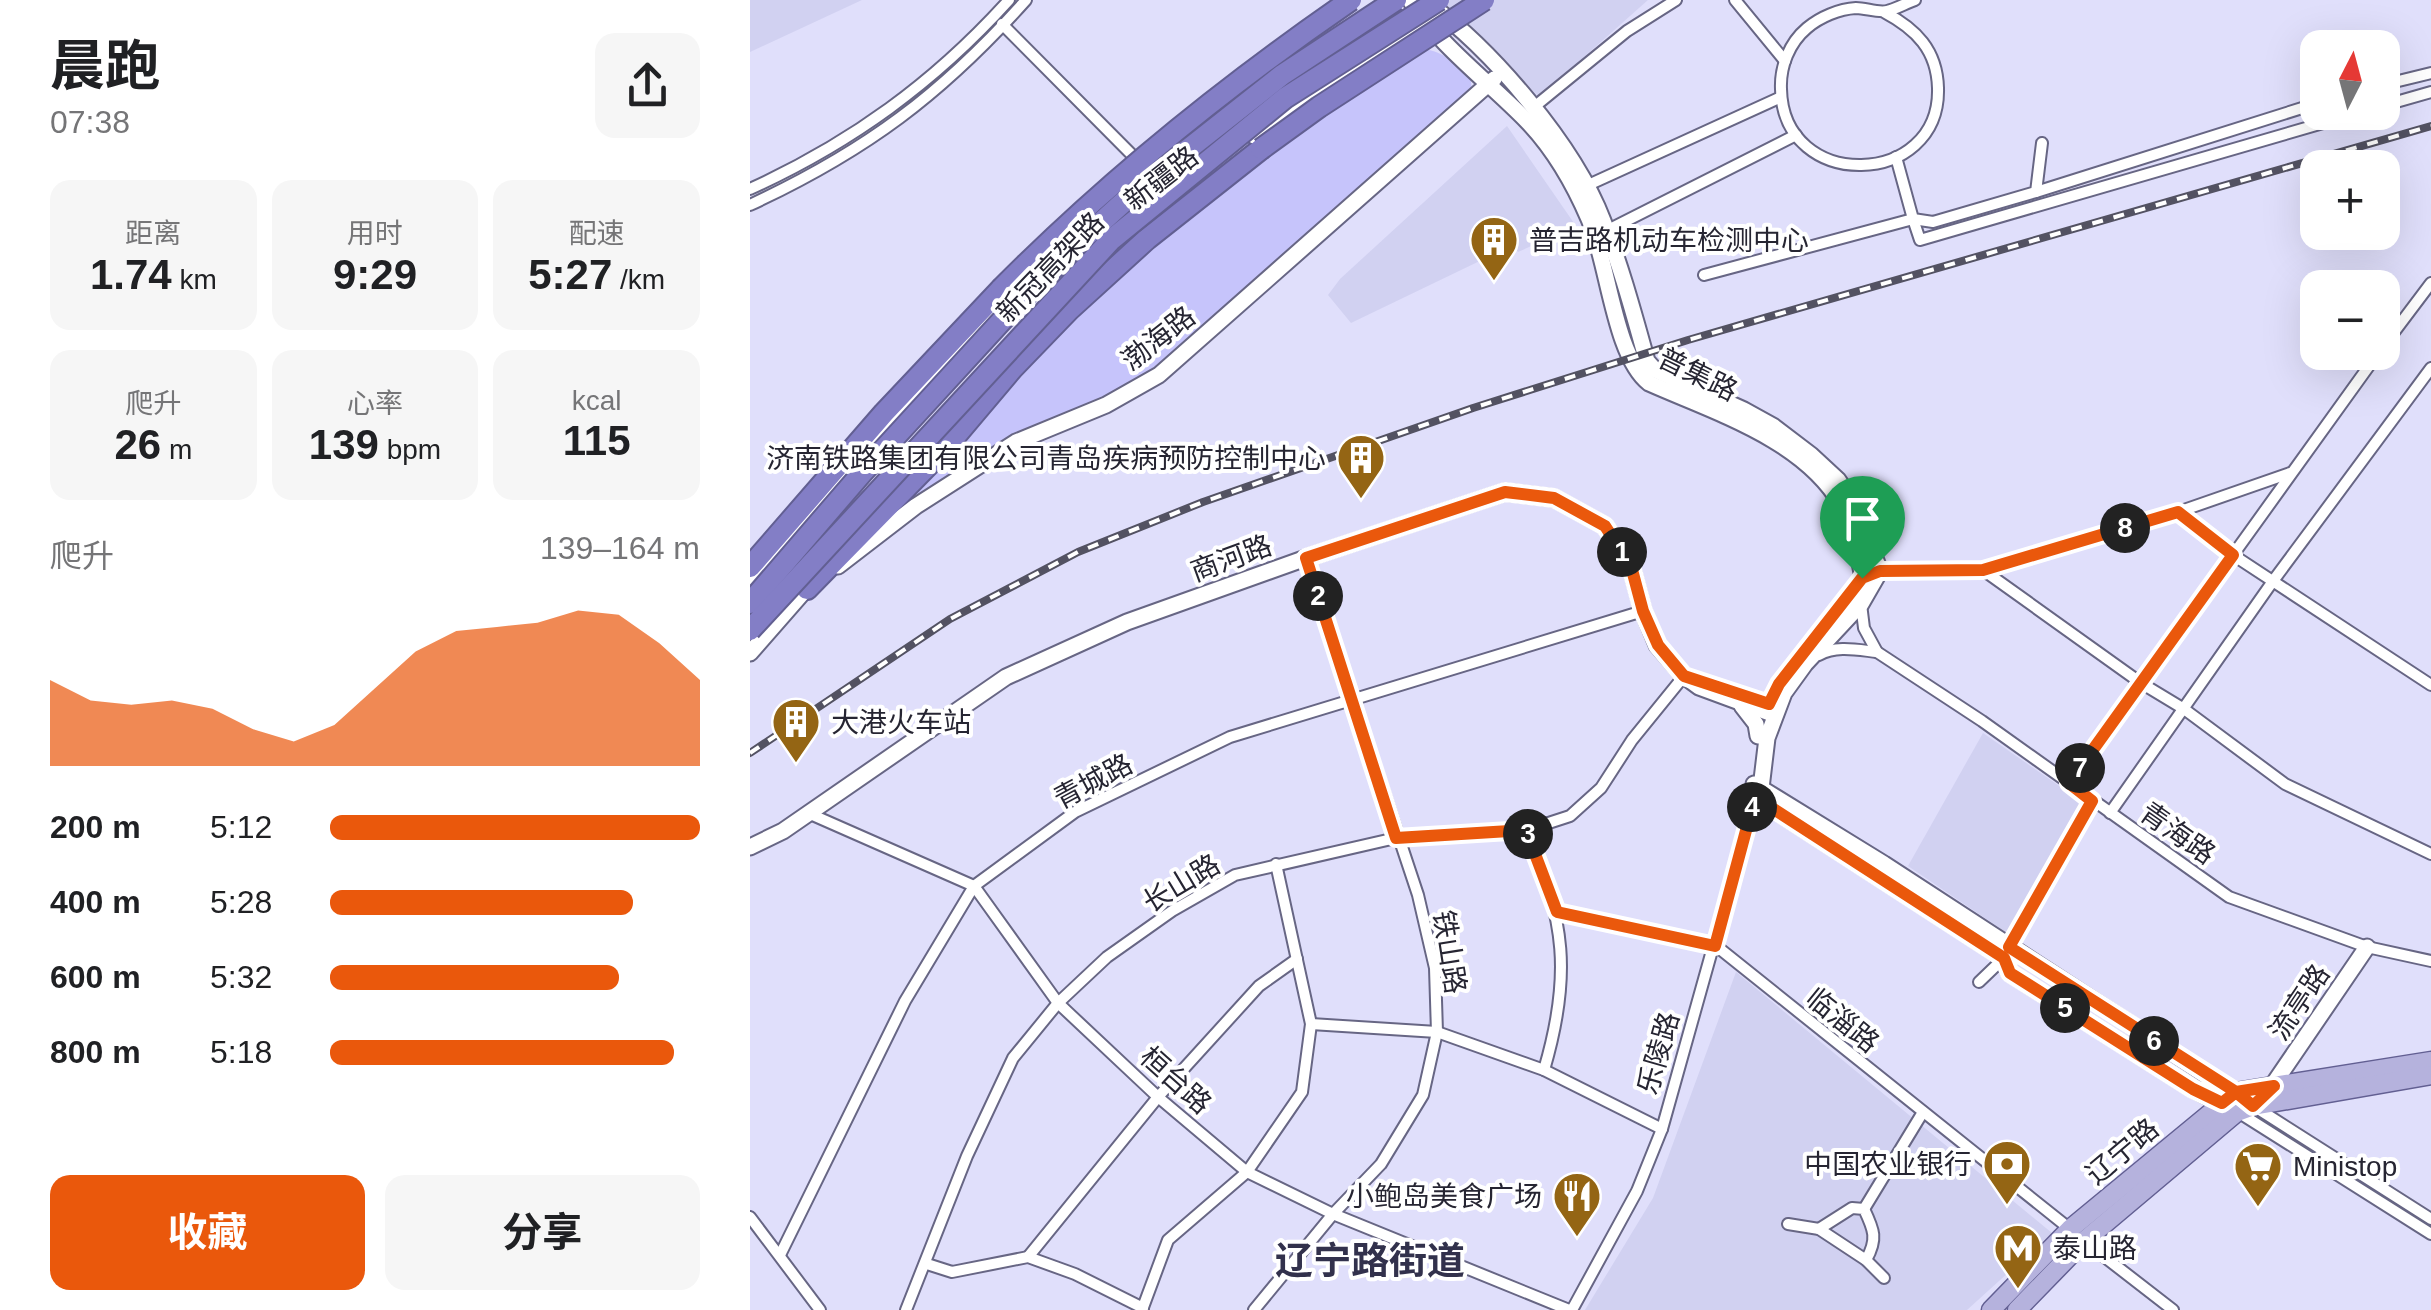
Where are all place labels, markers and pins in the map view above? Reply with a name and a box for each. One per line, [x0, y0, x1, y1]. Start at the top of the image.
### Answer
building icon: 普吉路机动车检测中心 [1468, 214, 1520, 282]
place label: 普吉路机动车检测中心 [1529, 225, 1809, 256]
building icon: 济南铁路集团有限公司青岛疾病预防控制中心 [1335, 432, 1387, 500]
place label: 济南铁路集团有限公司青岛疾病预防控制中心 [766, 443, 1326, 474]
pin [1820, 476, 1905, 579]
pin: 8 [2100, 503, 2150, 553]
pin: 1 [1597, 527, 1647, 577]
pin: 2 [1293, 571, 1343, 621]
building icon: 大港火车站 [770, 696, 822, 764]
place label: 大港火车站 [831, 707, 971, 738]
pin: 7 [2055, 743, 2105, 793]
pin: 4 [1727, 782, 1777, 832]
pin: 3 [1503, 809, 1553, 859]
pin: 5 [2040, 983, 2090, 1033]
pin: 6 [2129, 1016, 2179, 1066]
bank icon: 中国农业银行 [1981, 1138, 2033, 1206]
supermarket icon: Ministop [2232, 1140, 2284, 1208]
place label: 中国农业银行 [1804, 1149, 1972, 1180]
place label: Ministop [2293, 1151, 2397, 1182]
restaurant icon: 小鲍岛美食广场 [1551, 1170, 1603, 1238]
place label: 小鲍岛美食广场 [1346, 1181, 1542, 1212]
metro station icon: 泰山路 [1992, 1222, 2044, 1290]
place label: 泰山路 [2053, 1233, 2137, 1264]

